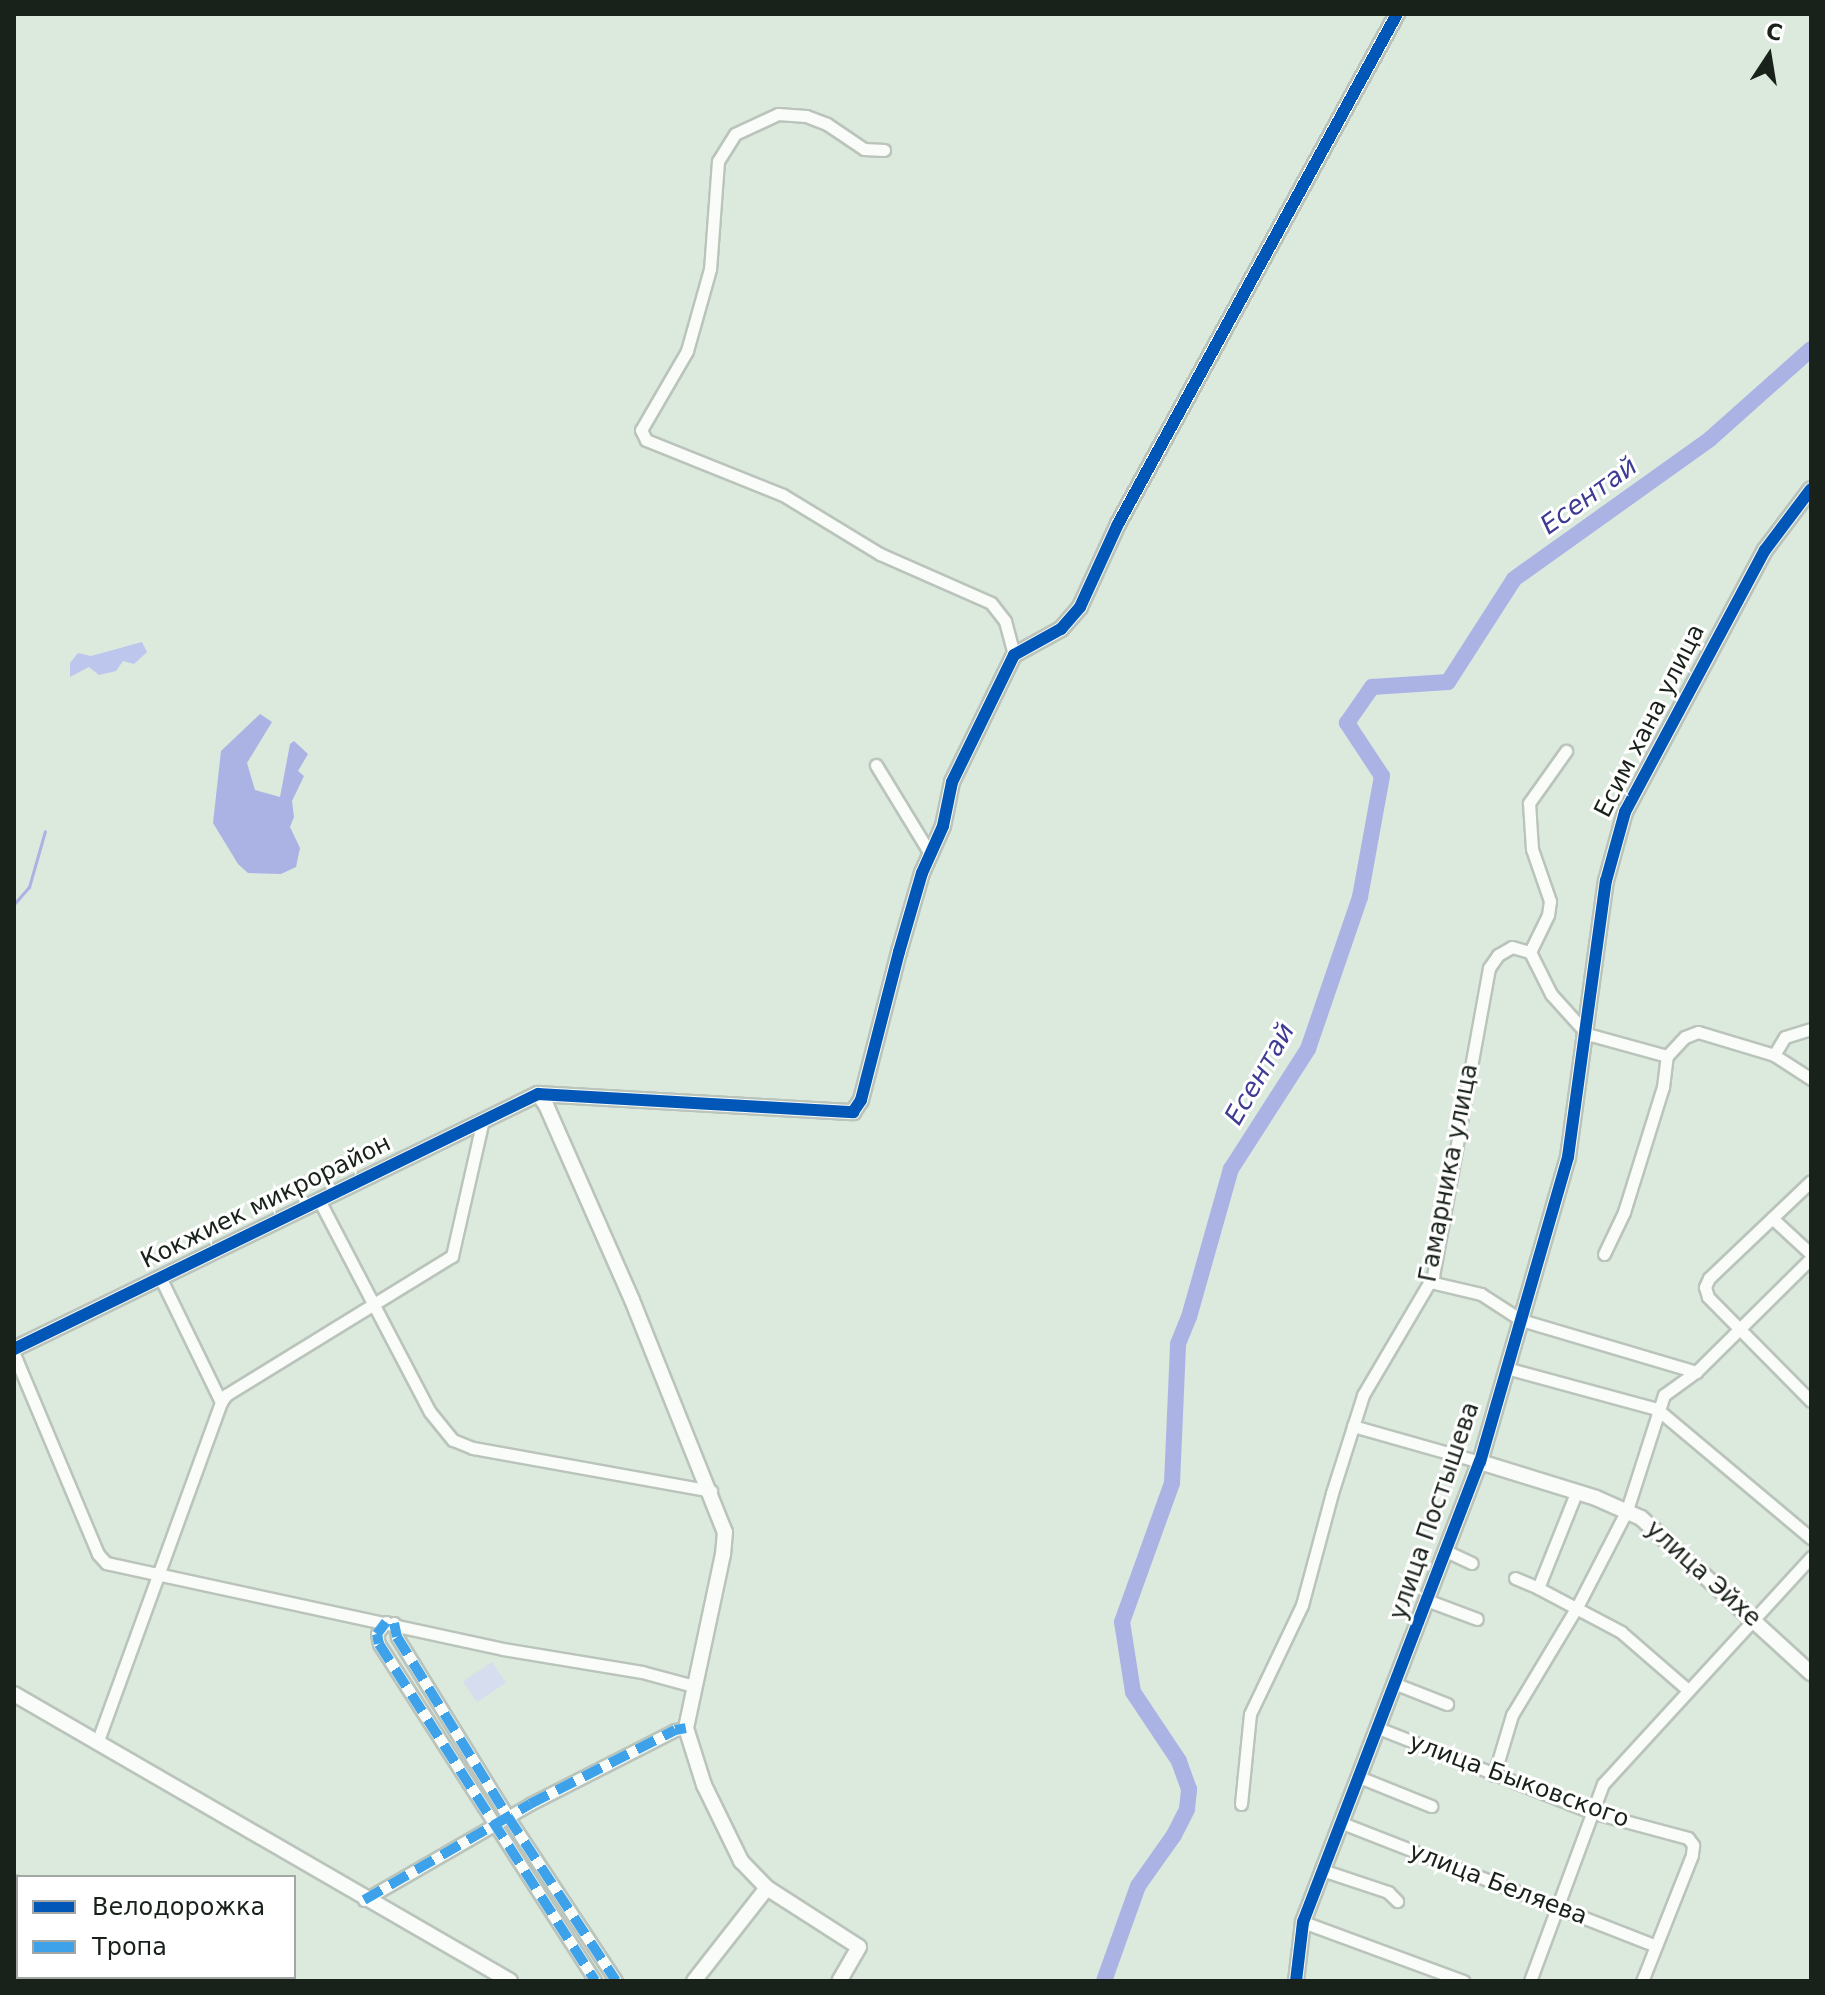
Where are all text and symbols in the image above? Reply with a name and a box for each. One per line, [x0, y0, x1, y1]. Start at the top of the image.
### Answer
north arrow [1729, 16, 1809, 96]
text: С [1764, 18, 1785, 46]
water label: Есентай [1535, 451, 1643, 541]
street label: Есим хана улица [1589, 620, 1711, 822]
water label: Есентай [1219, 1018, 1301, 1130]
street label: Гамарника улица [1414, 1061, 1484, 1285]
street label: Кокжиек микрорайон [136, 1129, 396, 1275]
street label: улица Постышева [1384, 1398, 1486, 1624]
street label: улица Эйхе [1639, 1515, 1767, 1633]
street label: улица Быковского [1405, 1728, 1633, 1834]
street label: улица Беляева [1405, 1837, 1591, 1931]
legend [16, 1875, 296, 1979]
text: Велодорожка [92, 1893, 265, 1921]
text: Тропа [92, 1933, 167, 1961]

